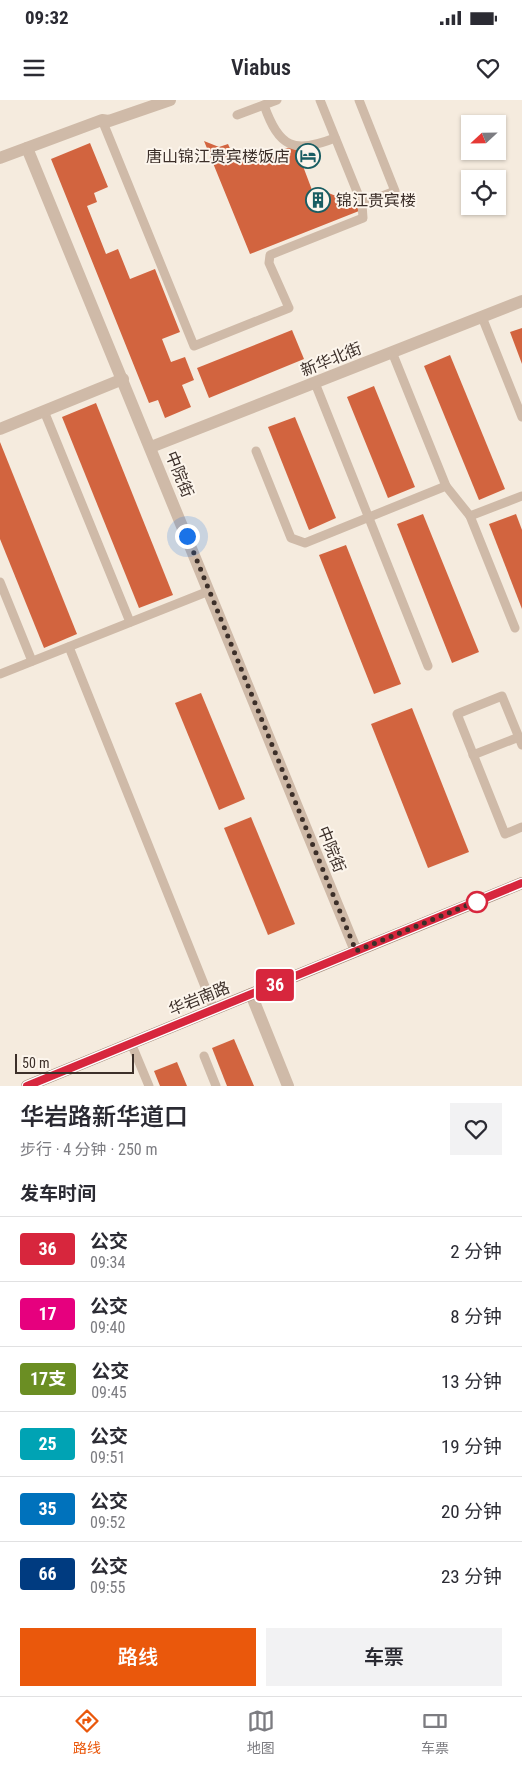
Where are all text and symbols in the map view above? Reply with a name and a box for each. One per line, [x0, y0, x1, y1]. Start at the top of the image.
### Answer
text: 09:32 [25, 6, 69, 29]
icon: menu [20, 54, 48, 82]
icon: heart [474, 54, 502, 82]
text: Viabus [231, 55, 291, 80]
north arrow [461, 115, 506, 160]
map controls [461, 115, 506, 215]
hotel icon: 唐山锦江贵宾楼饭店 [295, 143, 321, 169]
place label: 唐山锦江贵宾楼饭店 [146, 147, 290, 166]
button: locate [461, 170, 506, 215]
building icon: 锦江贵宾楼 [305, 187, 331, 213]
place label: 锦江贵宾楼 [336, 191, 416, 210]
street label: 新华北街 [298, 339, 364, 380]
street label: 中院街 [162, 448, 197, 500]
your location [175, 524, 200, 549]
street label: 中院街 [314, 823, 349, 875]
unlabelled marker [466, 891, 488, 913]
line badge: 36 [252, 969, 298, 1001]
text: 36 [266, 974, 284, 995]
street label: 华岩南路 [166, 978, 232, 1019]
scale bar [15, 1051, 134, 1074]
text: 50 m [22, 1055, 50, 1071]
text: 华岩路新华道口 [20, 1103, 188, 1131]
button: heart [450, 1103, 502, 1155]
text: 步行 · 4 分钟 · 250 m [20, 1140, 157, 1159]
text: 发车时间 [20, 1182, 96, 1205]
text: 公交 [90, 1230, 128, 1253]
text: 36 [38, 1238, 57, 1259]
text: 2 分钟 [450, 1240, 502, 1263]
text: 09:34 [90, 1253, 125, 1272]
text: 公交 [90, 1295, 128, 1318]
text: 17 [38, 1303, 57, 1324]
text: 8 分钟 [450, 1305, 502, 1328]
text: 09:40 [90, 1318, 125, 1337]
text: 公交 [91, 1360, 129, 1383]
text: 17支 [30, 1368, 66, 1389]
text: 13 分钟 [441, 1370, 502, 1393]
text: 09:45 [91, 1383, 127, 1402]
text: 公交 [90, 1425, 128, 1448]
text: 25 [38, 1433, 57, 1454]
text: 19 分钟 [441, 1435, 502, 1458]
text: 09:51 [90, 1448, 125, 1467]
text: 公交 [90, 1490, 128, 1513]
text: 35 [38, 1498, 57, 1519]
text: 20 分钟 [441, 1500, 502, 1523]
text: 09:52 [90, 1513, 125, 1532]
text: 公交 [90, 1555, 128, 1578]
text: 66 [38, 1563, 57, 1584]
text: 23 分钟 [441, 1565, 502, 1588]
text: 09:55 [90, 1578, 125, 1597]
button: 路线 [20, 1628, 256, 1686]
button: 车票 [266, 1628, 502, 1686]
tab: 路线 [73, 1707, 101, 1757]
tab: 地图 [247, 1707, 275, 1757]
tab: 车票 [421, 1707, 449, 1757]

